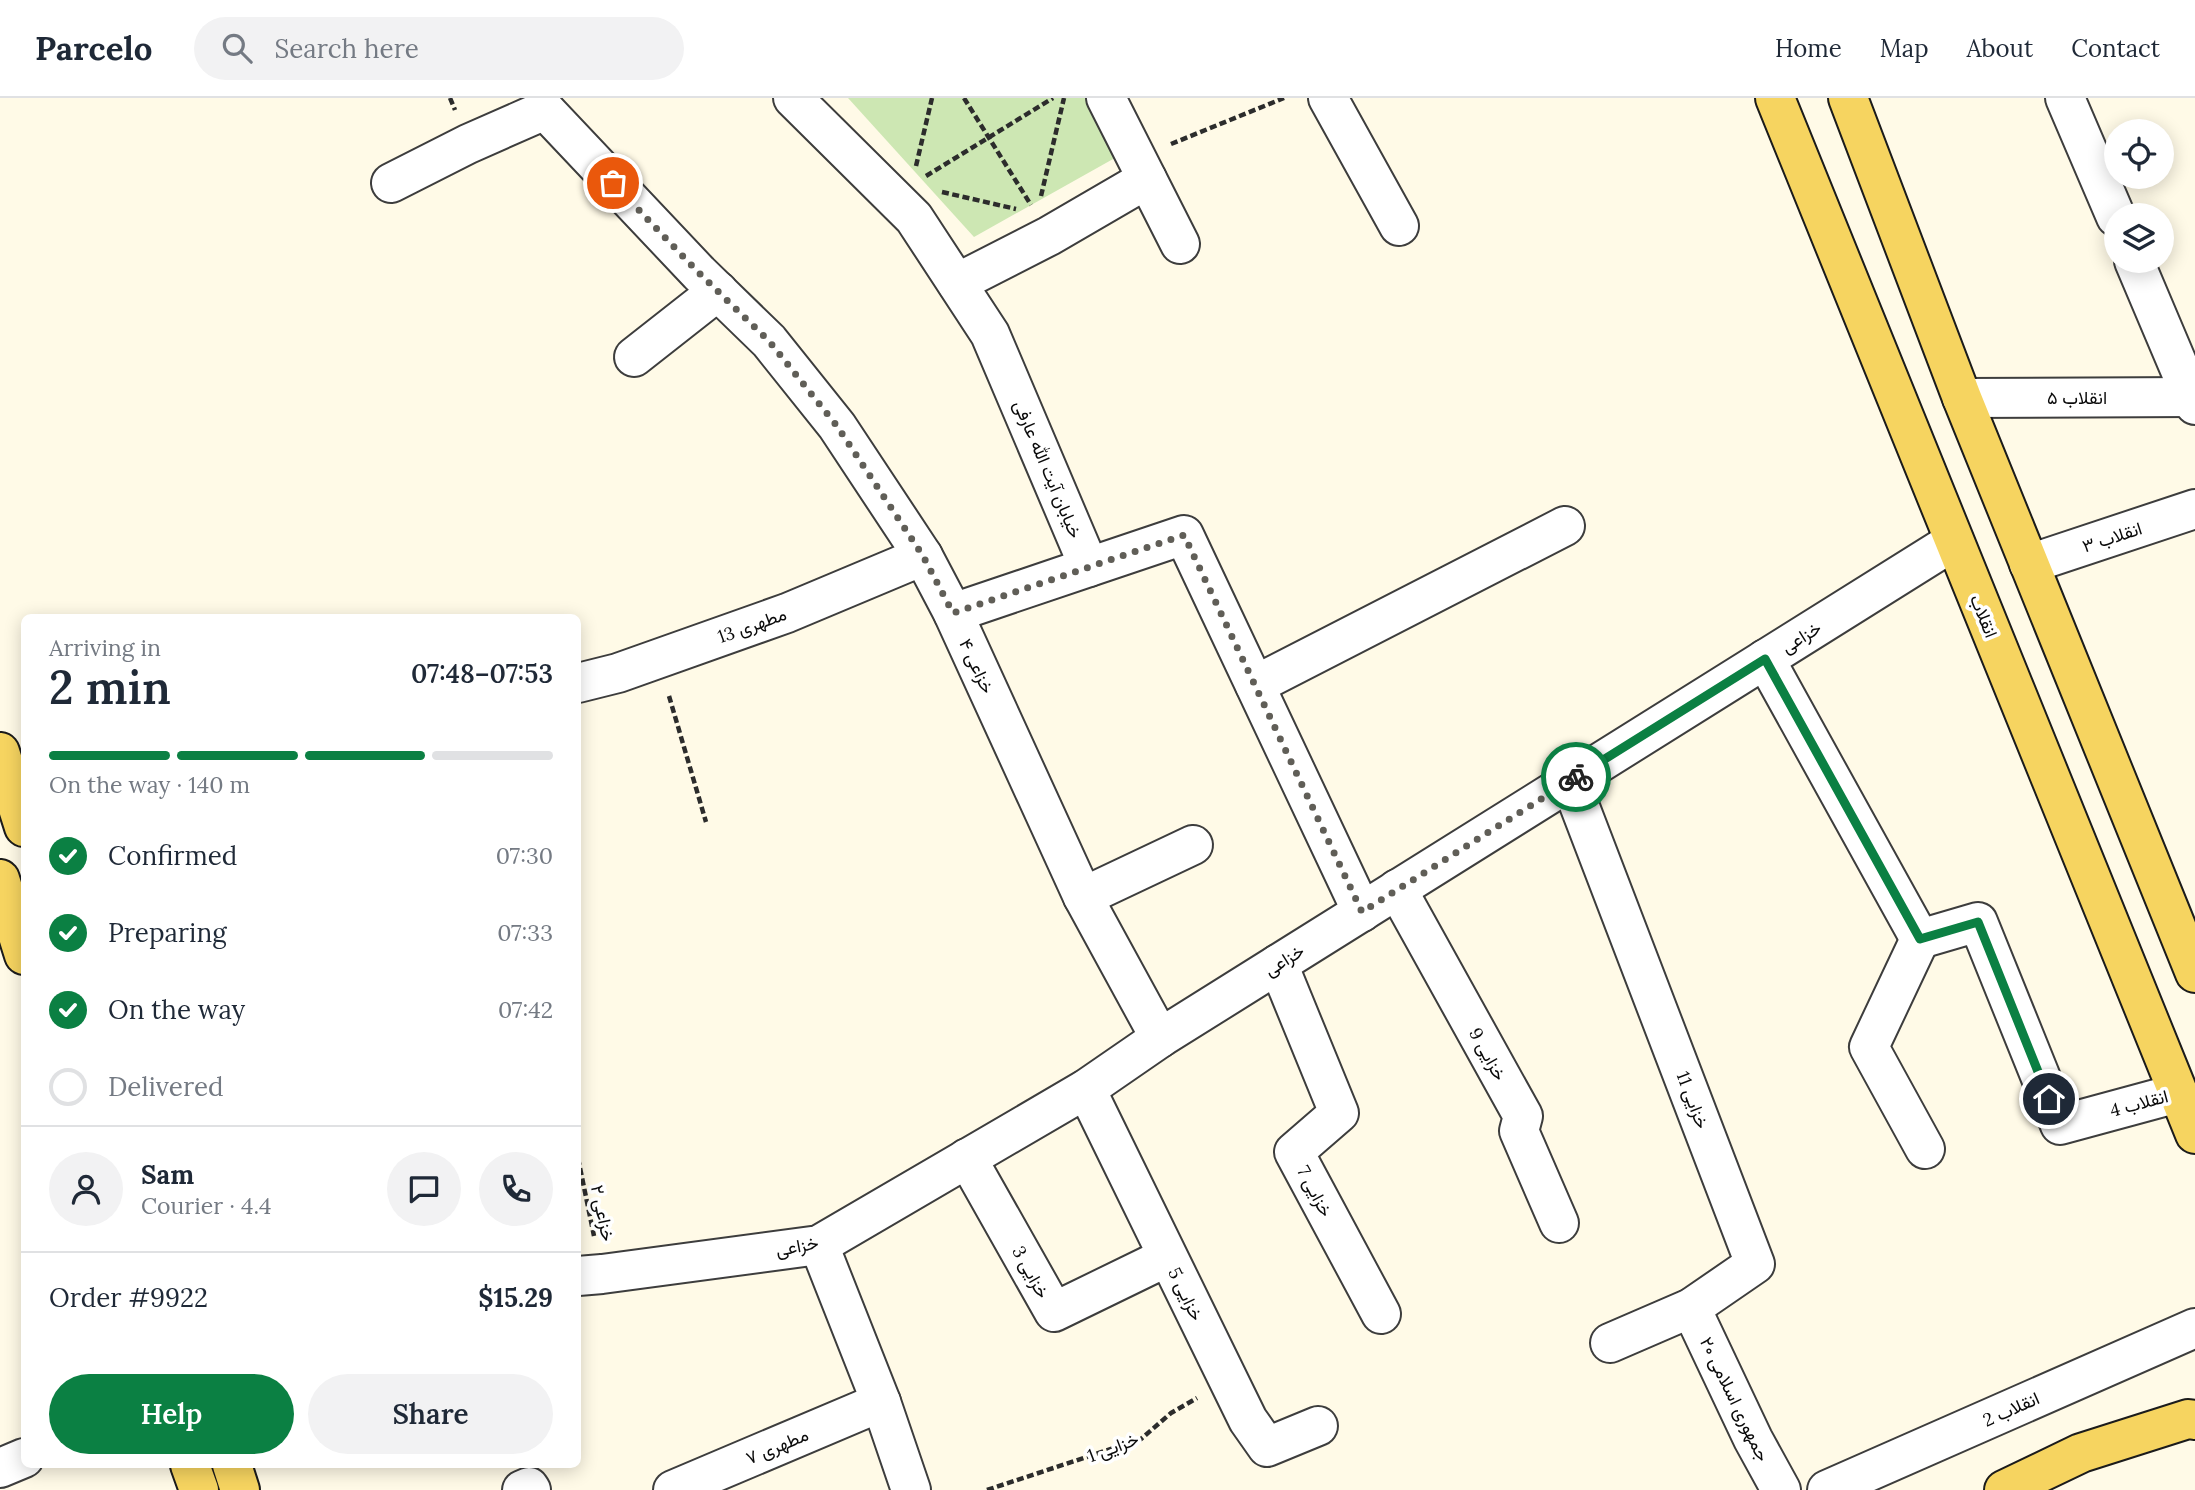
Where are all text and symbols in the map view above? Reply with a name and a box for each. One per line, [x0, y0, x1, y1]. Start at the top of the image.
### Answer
search box [194, 17, 684, 80]
text: Parcelo [35, 27, 152, 69]
icon: search [218, 29, 256, 67]
text: Search here [274, 32, 419, 65]
text: Home [1775, 33, 1842, 64]
text: Map [1880, 33, 1929, 64]
text: About [1967, 33, 2033, 64]
text: Contact [2071, 33, 2160, 64]
map controls [2104, 119, 2174, 273]
button: locate [2104, 119, 2174, 189]
pin [583, 153, 643, 213]
icon: bag [594, 164, 632, 202]
button: layers [2104, 203, 2174, 273]
street label: انقلاب ۵ [2047, 386, 2107, 409]
street label: خیابان آیت الله عارفی [1009, 396, 1087, 542]
street label: انقلاب ۳ [2079, 517, 2145, 557]
street label: انقلاب [1965, 591, 2003, 641]
street label: مطهری 13 [714, 602, 790, 648]
street label: خزاعی [1777, 616, 1825, 658]
text: Arriving in [49, 633, 161, 662]
street label: خزاعی ۴ [954, 635, 1000, 697]
text: 07:48–07:53 [411, 657, 553, 690]
text: 2 min [49, 658, 171, 717]
courier [1541, 742, 1611, 812]
icon: bike [1557, 758, 1595, 796]
text: On the way · 140 m [49, 770, 250, 799]
icon: check [49, 837, 87, 875]
text: Confirmed [108, 839, 237, 872]
text: 07:30 [496, 841, 553, 870]
icon: check [49, 914, 87, 952]
text: Preparing [108, 916, 227, 949]
text: 07:33 [497, 918, 553, 947]
street label: خزاعی [1260, 939, 1308, 981]
icon: check [49, 991, 87, 1029]
text: On the way [108, 993, 245, 1026]
text: 07:42 [498, 995, 553, 1024]
street label: خزایی 9 [1464, 1024, 1512, 1084]
street label: خزایی 11 [1672, 1068, 1714, 1132]
pin [2019, 1069, 2079, 1129]
text: Delivered [108, 1070, 224, 1103]
icon: home [2030, 1080, 2068, 1118]
street label: انقلاب 4 [2107, 1084, 2171, 1122]
button: person [49, 1152, 123, 1226]
button: chat [387, 1152, 461, 1226]
button: phone [479, 1152, 553, 1226]
text: Sam [141, 1158, 194, 1191]
street label: خزایی 7 [1292, 1161, 1338, 1221]
street label: خزاعی ۲ [586, 1183, 620, 1243]
text: Courier · 4.4 [141, 1191, 272, 1220]
street label: خزاعی [774, 1231, 820, 1261]
street label: خزایی 3 [1007, 1242, 1055, 1302]
street label: خزایی 5 [1163, 1264, 1209, 1324]
text: Order #9922 [49, 1281, 208, 1314]
text: $15.29 [478, 1281, 553, 1314]
street label: جمهوری اسلامی ۲۰ [1695, 1333, 1775, 1465]
button: Help [49, 1374, 294, 1454]
button: Share [308, 1374, 553, 1454]
street label: انقلاب 2 [1979, 1386, 2043, 1432]
street label: مطهری ۷ [742, 1423, 812, 1469]
street label: خزایی 1 [1084, 1427, 1142, 1467]

